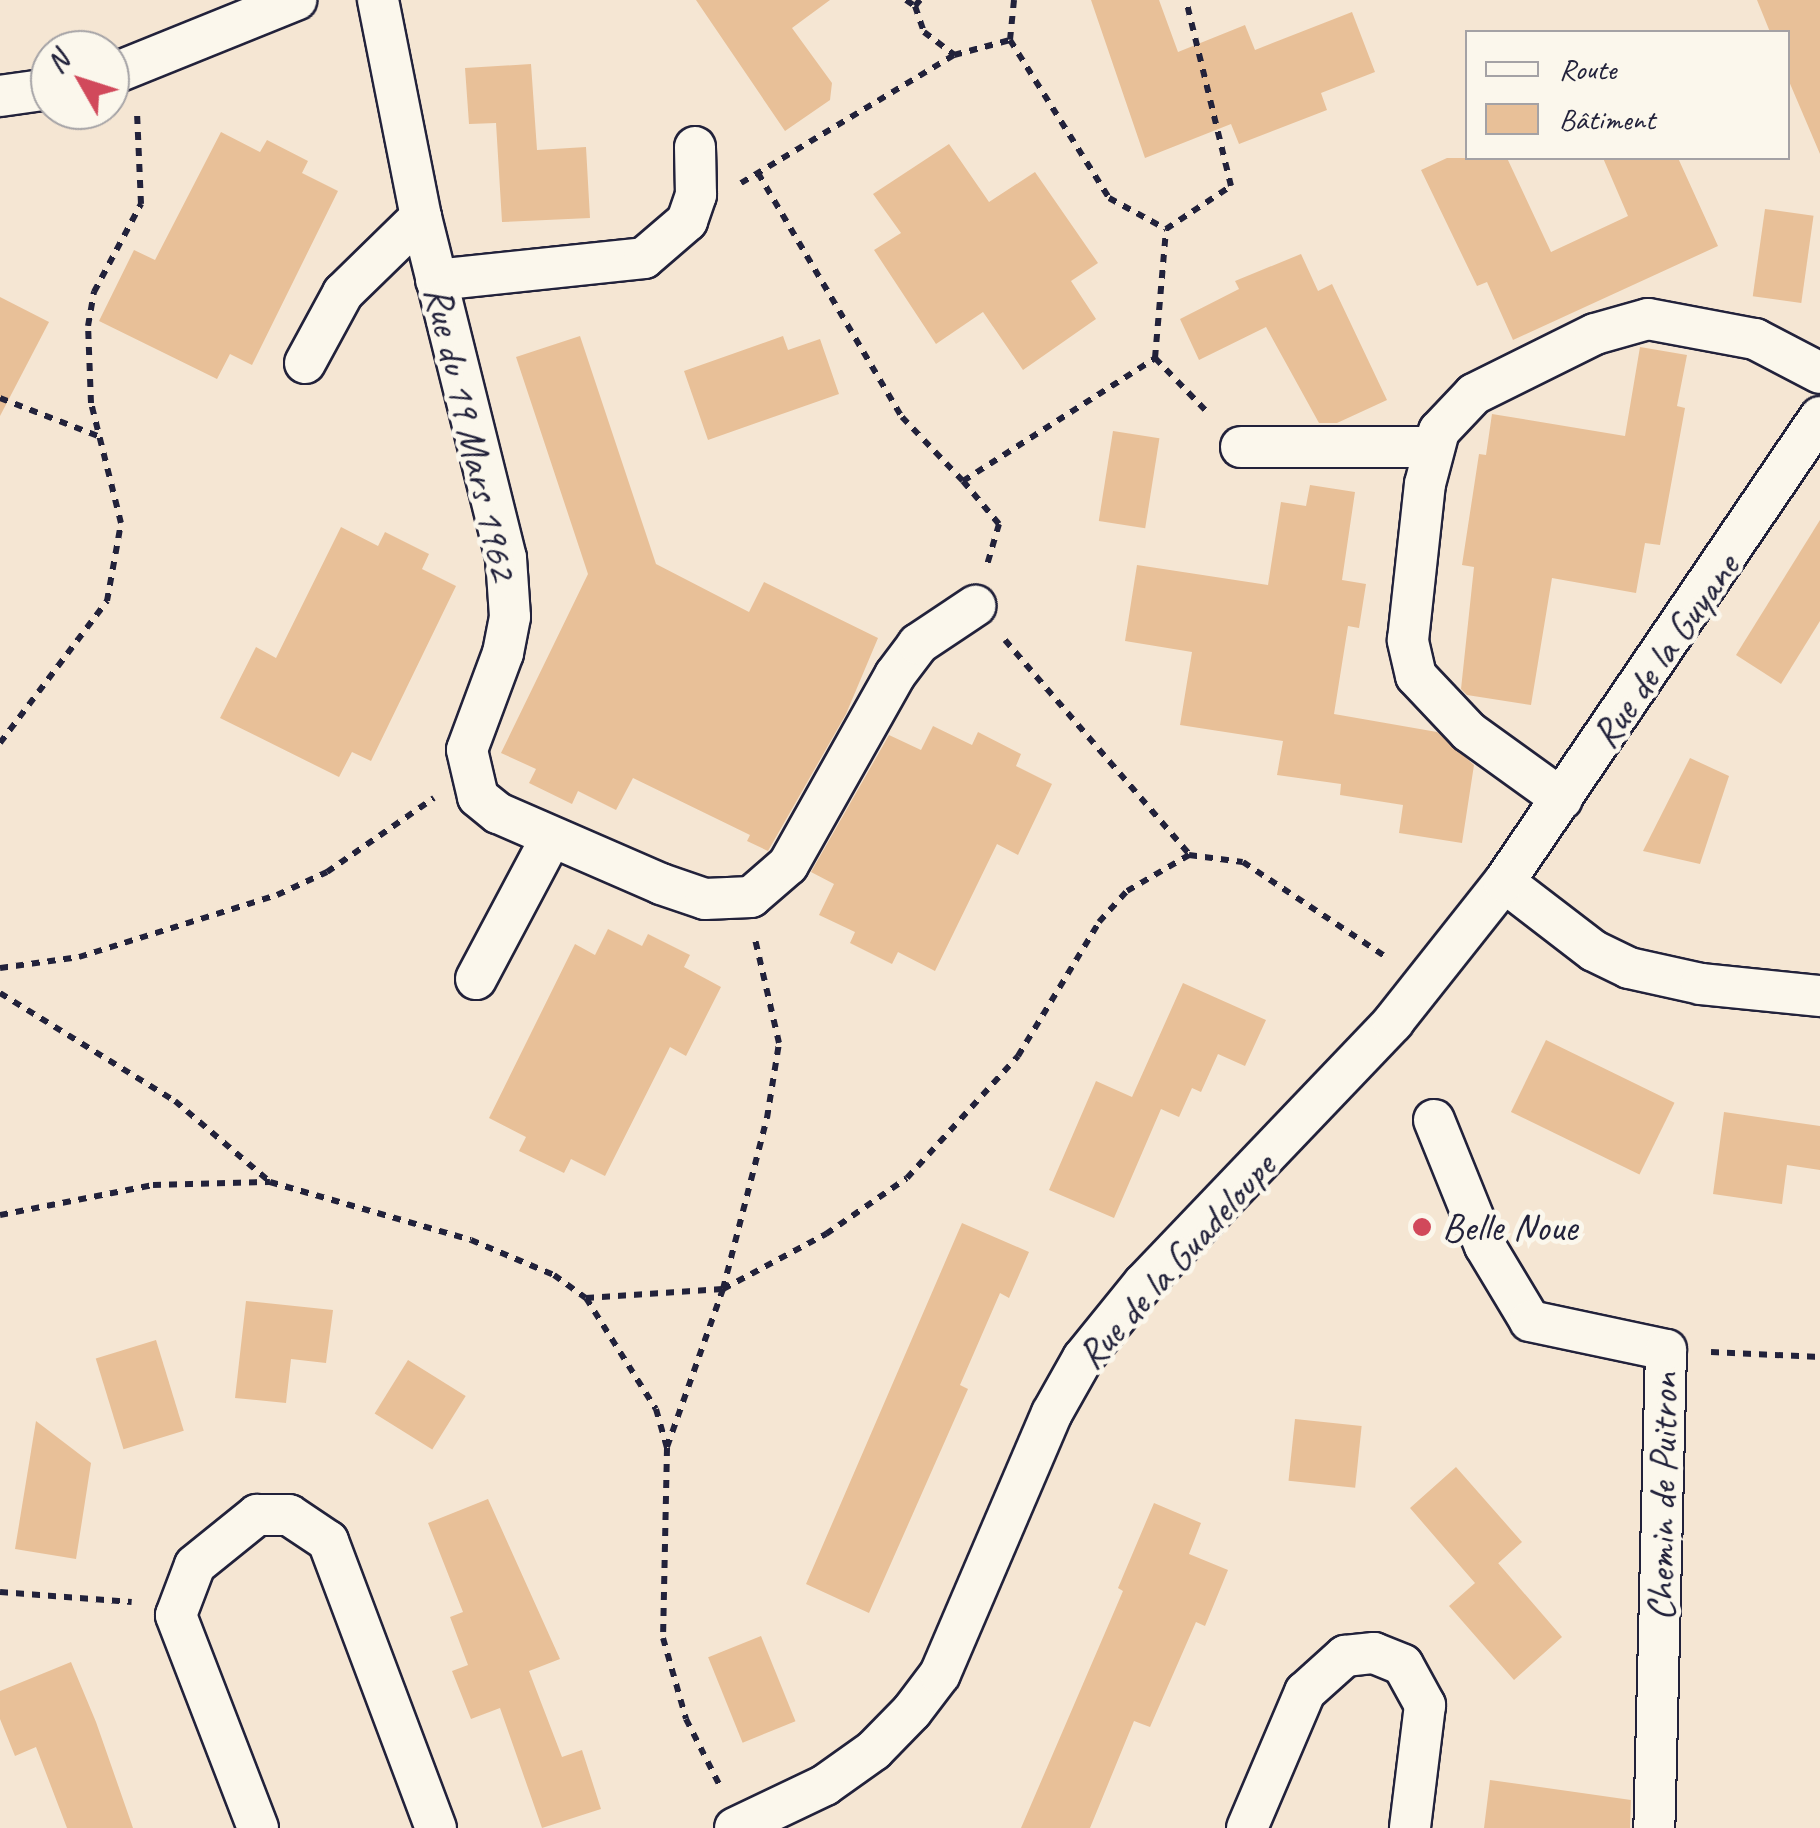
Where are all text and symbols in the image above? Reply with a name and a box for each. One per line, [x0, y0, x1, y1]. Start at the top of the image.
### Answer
north arrow [30, 30, 130, 130]
legend [1465, 30, 1790, 160]
text: N [39, 44, 77, 80]
text: Route [1559, 50, 1616, 88]
text: Bâtiment [1559, 100, 1655, 138]
street label: Rue du 19 Mars 1962 [414, 282, 528, 584]
street label: Rue de la Guyane [1581, 545, 1749, 757]
street label: Rue de la Guadeloupe [1067, 1144, 1285, 1378]
place label: Belle Noue [1442, 1203, 1578, 1251]
marker: Belle Noue [1411, 1216, 1433, 1238]
street label: Chemin de Puitron [1636, 1373, 1688, 1621]

